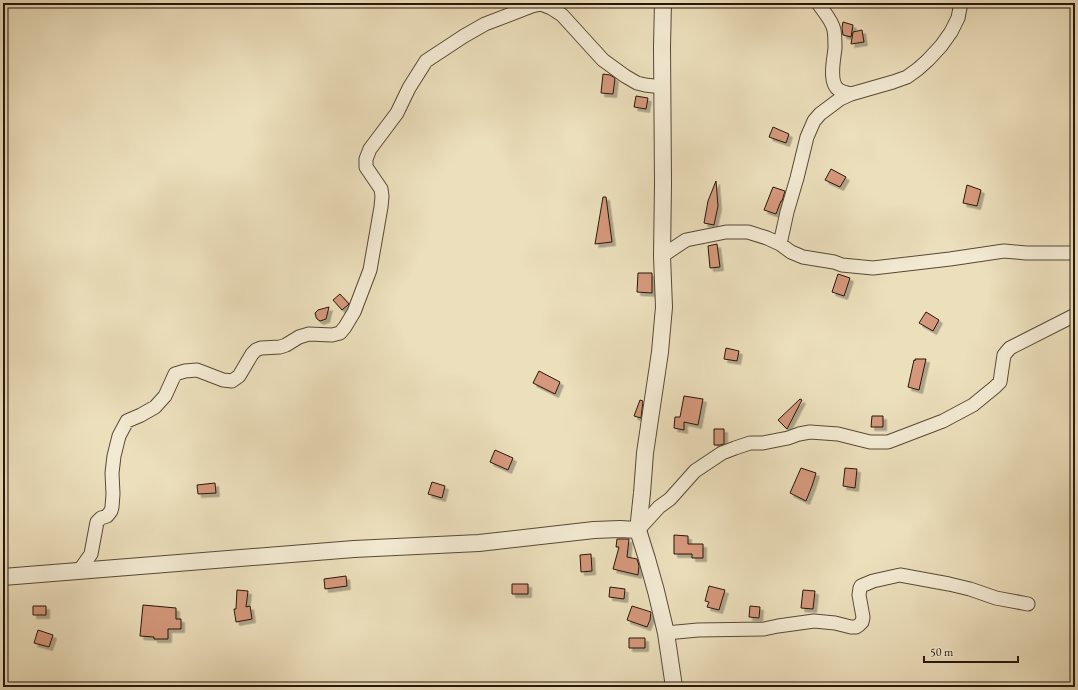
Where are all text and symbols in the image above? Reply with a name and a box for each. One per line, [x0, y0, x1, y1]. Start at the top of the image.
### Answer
scale bar [924, 638, 1018, 664]
text: 50 m [930, 644, 954, 660]

